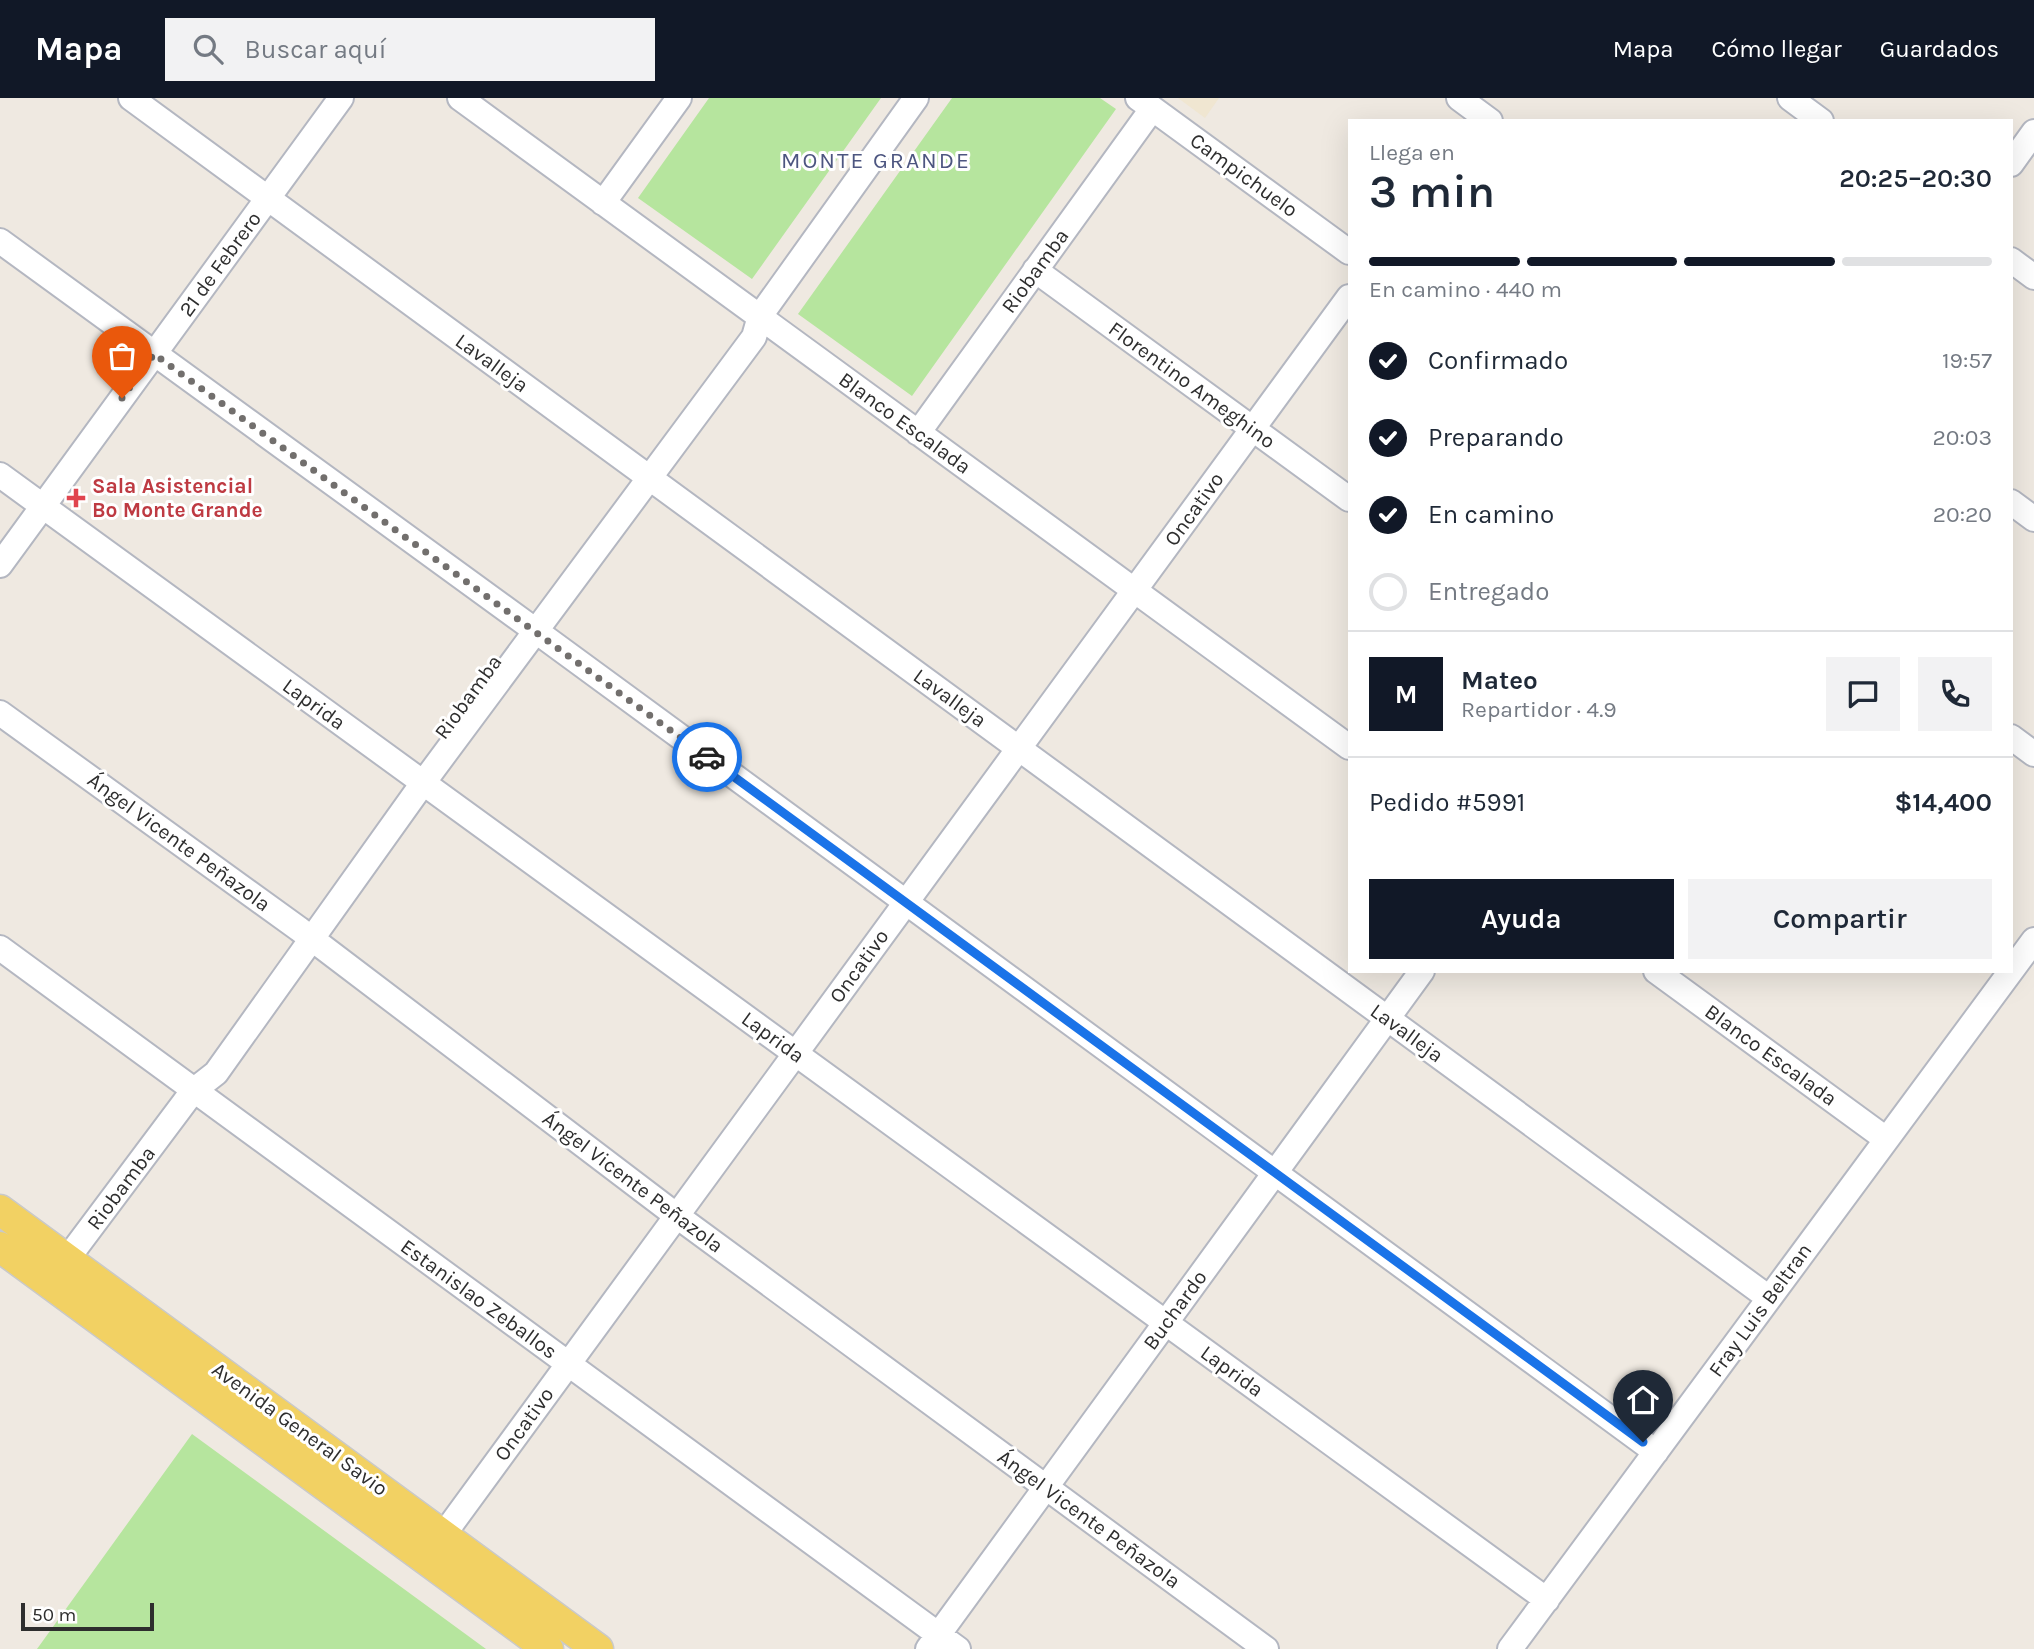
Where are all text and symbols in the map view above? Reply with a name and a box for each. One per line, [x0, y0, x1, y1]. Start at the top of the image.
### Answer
search box [165, 18, 655, 81]
text: Mapa [35, 30, 123, 68]
icon: search [189, 30, 227, 68]
text: Buscar aquí [245, 34, 386, 65]
text: Mapa [1613, 35, 1673, 63]
text: Cómo llegar [1711, 35, 1842, 63]
text: Guardados [1880, 35, 1999, 63]
street label: Campichuelo [1186, 128, 1302, 222]
text: Llega en [1369, 139, 1455, 166]
district label: MONTE GRANDE [781, 147, 971, 174]
text: 20:25–20:30 [1839, 163, 1992, 194]
text: 3 min [1369, 165, 1495, 219]
street label: 21 de Febrero [174, 207, 266, 321]
street label: Riobamba [996, 224, 1074, 318]
text: En camino · 440 m [1369, 276, 1562, 303]
street label: Florentino Ameghino [1104, 316, 1280, 454]
pin [92, 326, 152, 398]
street label: Lavalleja [451, 329, 533, 397]
icon: bag [103, 337, 141, 375]
icon: check [1369, 342, 1407, 380]
text: Confirmado [1428, 345, 1568, 376]
text: 19:57 [1942, 347, 1992, 374]
street label: Blanco Escalada [834, 367, 976, 479]
icon: check [1369, 419, 1407, 457]
text: Preparando [1428, 422, 1564, 453]
text: 20:03 [1932, 424, 1992, 451]
street label: Oncativo [1159, 468, 1229, 550]
place label: Sala Asistencial Bº Monte Grande [92, 474, 263, 522]
marker: Sala Asistencial Bº Monte Grande [66, 488, 86, 508]
icon: check [1369, 496, 1407, 534]
text: En camino [1428, 499, 1554, 530]
text: 20:20 [1933, 501, 1992, 528]
text: Entregado [1428, 576, 1549, 607]
street label: Riobamba [429, 650, 507, 744]
button: chat [1826, 657, 1900, 731]
button: phone [1918, 657, 1992, 731]
street label: Lavalleja [909, 664, 991, 732]
text: Mateo [1461, 665, 1538, 696]
street label: Laprida [278, 673, 350, 735]
text: M [1395, 679, 1417, 710]
text: Repartidor · 4.9 [1461, 696, 1617, 723]
courier [672, 722, 742, 792]
icon: car [688, 738, 726, 776]
street label: Ángel Vicente Peñazola [83, 768, 275, 916]
text: Pedido #5991 [1369, 787, 1525, 818]
text: $14,400 [1894, 787, 1992, 818]
button: Ayuda [1369, 879, 1674, 959]
button: Compartir [1688, 879, 1992, 959]
street label: Oncativo [824, 925, 894, 1007]
street label: Lavalleja [1366, 999, 1448, 1067]
street label: Blanco Escalada [1700, 999, 1842, 1111]
street label: Laprida [737, 1006, 809, 1068]
street label: Ángel Vicente Peñazola [538, 1106, 728, 1258]
street label: Riobamba [82, 1142, 160, 1234]
street label: Estanislao Zeballos [396, 1234, 562, 1364]
street label: Fray Luis Beltran [1704, 1239, 1816, 1381]
street label: Buchardo [1138, 1266, 1212, 1354]
street label: Laprida [1196, 1340, 1268, 1402]
street label: Avenida General Savio [208, 1357, 392, 1501]
pin [1613, 1370, 1673, 1442]
icon: home [1624, 1381, 1662, 1419]
street label: Oncativo [489, 1383, 559, 1465]
street label: Ángel Vicente Peñazola [993, 1445, 1185, 1593]
scale bar [21, 1600, 154, 1632]
text: 50 m [32, 1604, 76, 1626]

